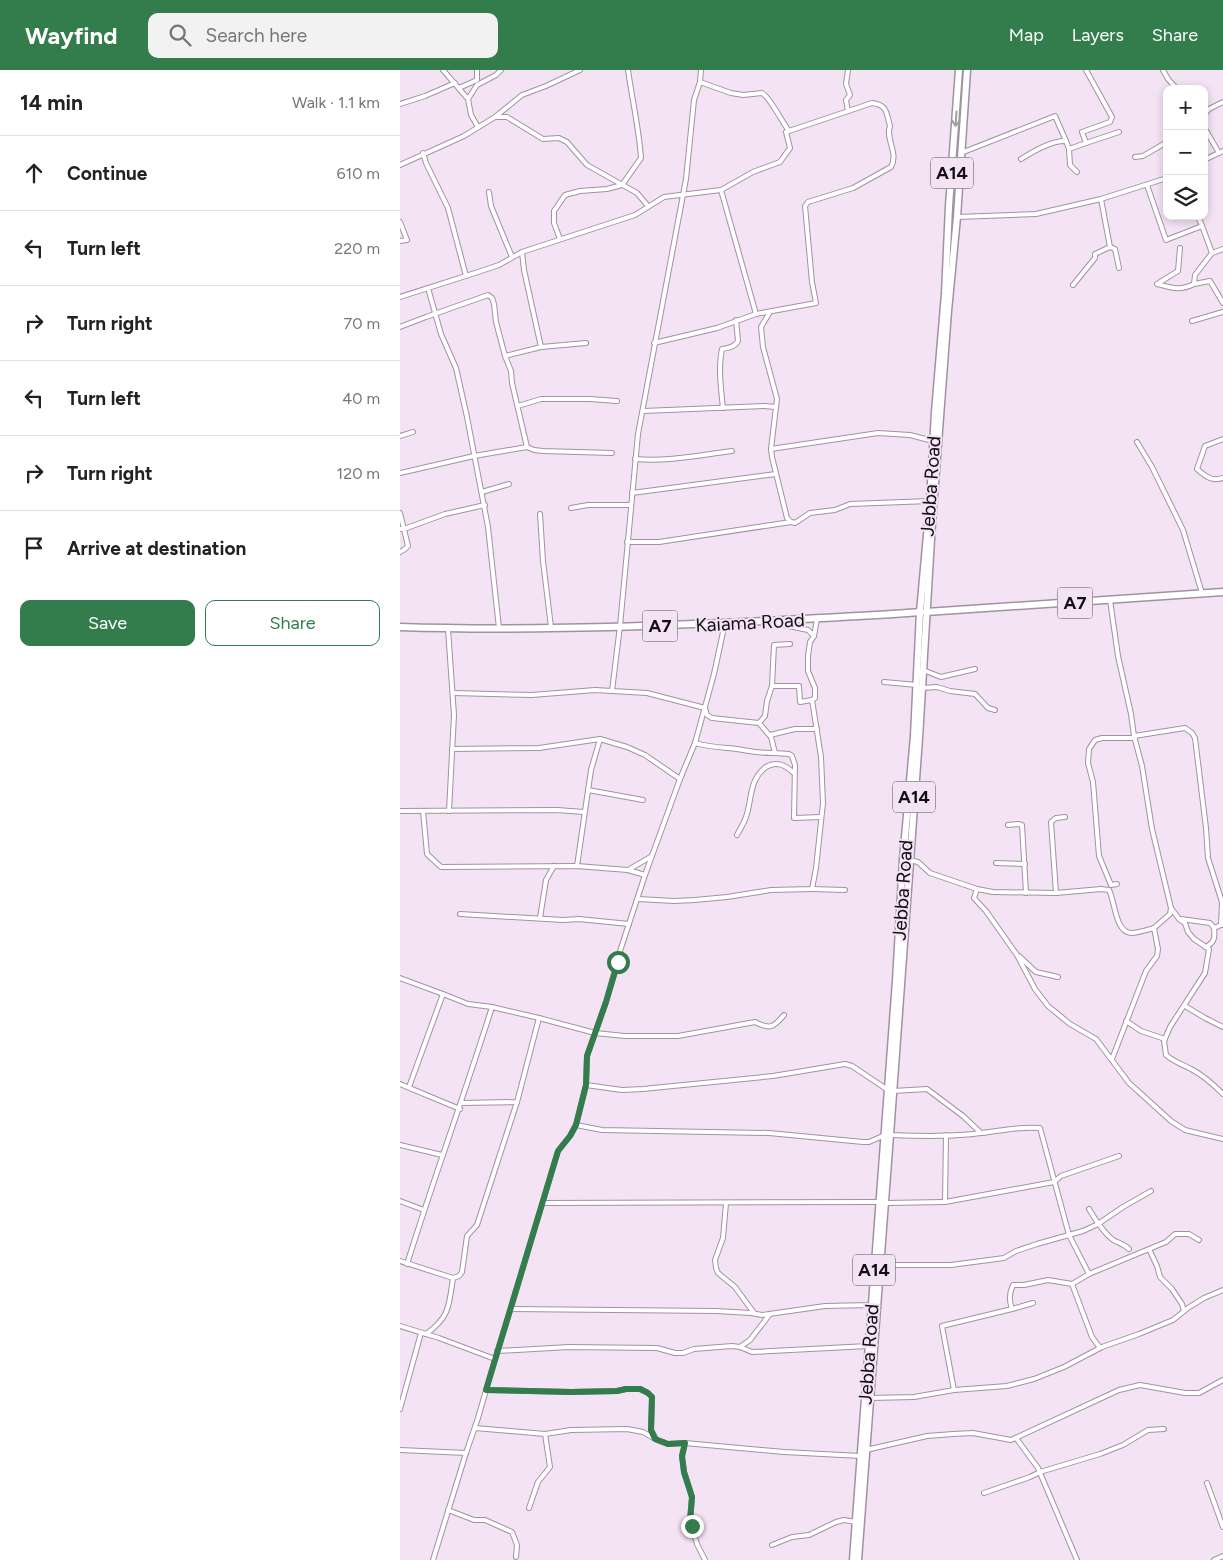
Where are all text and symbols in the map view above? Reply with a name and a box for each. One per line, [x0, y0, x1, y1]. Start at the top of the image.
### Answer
search box [148, 13, 498, 58]
text: Wayfind [25, 21, 118, 50]
icon: search [166, 21, 194, 49]
text: Search here [206, 24, 307, 47]
text: Map [1009, 24, 1044, 46]
text: Layers [1072, 24, 1124, 46]
text: Share [1152, 24, 1198, 46]
map controls [1163, 85, 1208, 220]
button: + [1163, 85, 1208, 130]
text: 14 min [20, 90, 83, 115]
text: Walk · 1.1 km [292, 93, 380, 112]
one-way arrow [951, 110, 960, 126]
button: − [1163, 130, 1208, 175]
road number: A14 [931, 158, 973, 189]
icon: ahead [20, 159, 48, 187]
text: Continue [67, 162, 147, 185]
text: 610 m [337, 164, 380, 183]
button: layers [1163, 175, 1208, 220]
icon: left [20, 234, 48, 262]
text: Turn left [67, 237, 141, 260]
text: 220 m [334, 239, 380, 258]
icon: right [20, 309, 48, 337]
text: Turn right [67, 312, 153, 335]
text: 70 m [344, 314, 380, 333]
icon: left [20, 384, 48, 412]
text: Turn left [67, 387, 141, 410]
text: 40 m [342, 389, 380, 408]
street label: Jebba Road [916, 435, 945, 537]
icon: right [20, 459, 48, 487]
text: Turn right [67, 462, 153, 485]
text: 120 m [337, 464, 380, 483]
icon: arrive [20, 534, 48, 562]
text: Arrive at destination [67, 537, 246, 560]
road number: A7 [1058, 588, 1092, 618]
button: Save [20, 600, 195, 646]
button: Share [205, 600, 380, 646]
street label: Kaiama Road [695, 608, 805, 637]
road number: A7 [642, 610, 678, 642]
road number: A14 [893, 782, 935, 812]
street label: Jebba Road [888, 839, 917, 941]
route start [607, 951, 630, 974]
road number: A14 [853, 1254, 895, 1286]
street label: Jebba Road [854, 1303, 883, 1405]
route end [681, 1515, 704, 1538]

